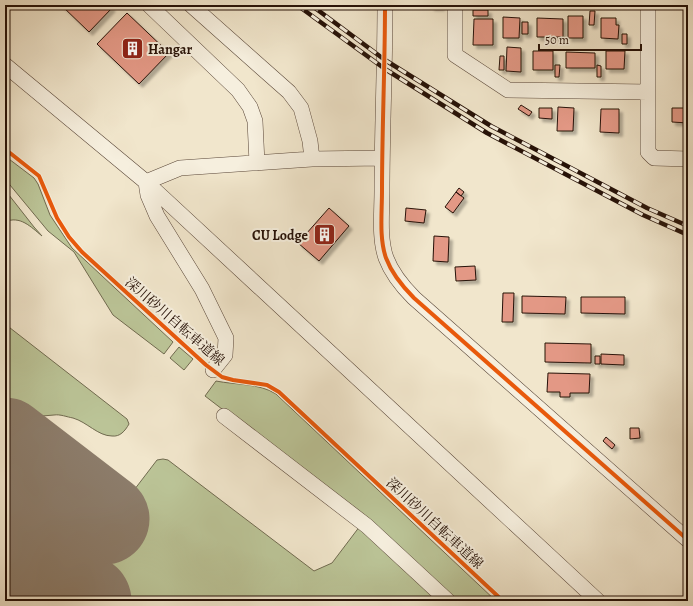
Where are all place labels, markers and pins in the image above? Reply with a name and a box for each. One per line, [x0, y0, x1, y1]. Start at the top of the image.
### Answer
building icon: Hangar [120, 36, 146, 62]
place label: Hangar [148, 40, 193, 59]
building icon: CU Lodge [311, 222, 337, 248]
place label: CU Lodge [252, 226, 309, 245]

